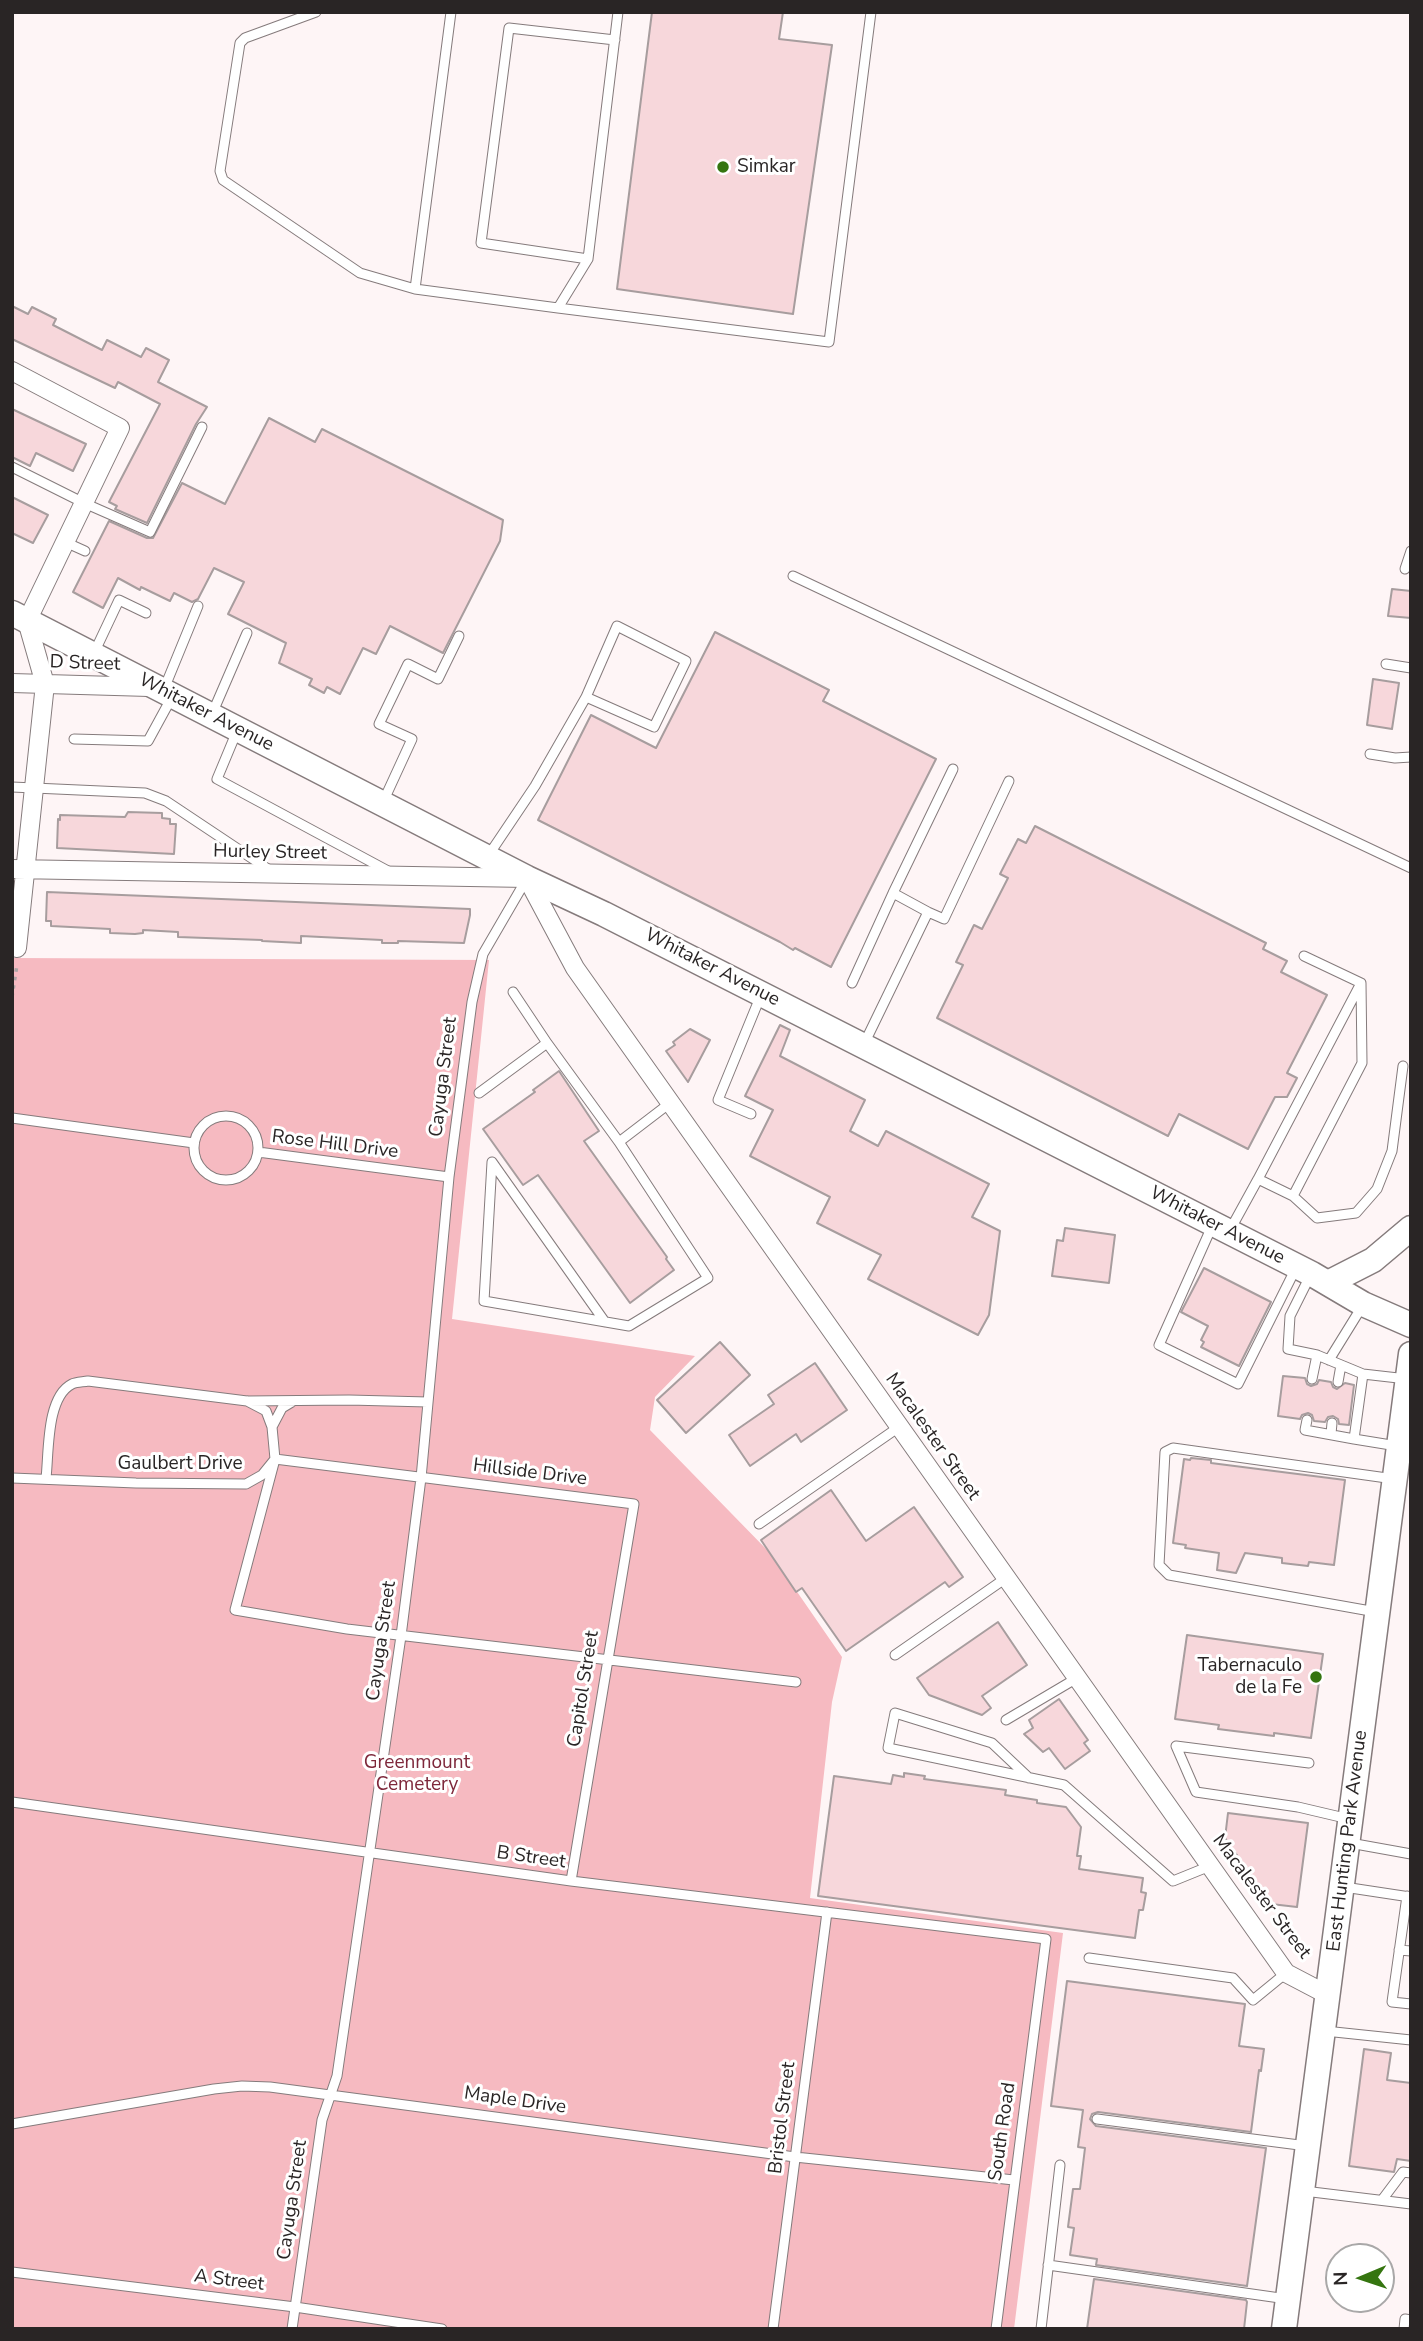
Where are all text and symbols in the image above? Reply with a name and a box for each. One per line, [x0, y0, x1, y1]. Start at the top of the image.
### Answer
place label: Simkar [737, 156, 796, 178]
marker: Simkar [715, 159, 731, 175]
street label: D Street [49, 651, 121, 677]
street label: Whitaker Avenue [135, 669, 277, 757]
street label: Hurley Street [213, 841, 327, 865]
street label: Whitaker Avenue [641, 924, 783, 1012]
street label: Cayuga Street [425, 1016, 463, 1138]
street label: Rose Hill Drive [270, 1126, 400, 1164]
street label: Whitaker Avenue [1146, 1182, 1288, 1270]
street label: Macalester Street [880, 1369, 984, 1505]
street label: Gaulbert Drive [117, 1453, 243, 1475]
street label: Hillside Drive [472, 1455, 588, 1491]
street label: Cayuga Street [362, 1580, 402, 1702]
street label: Capitol Street [564, 1629, 604, 1749]
place label: Tabernaculo de la Fe [1198, 1655, 1302, 1699]
marker: Tabernaculo de la Fe [1308, 1669, 1324, 1685]
street label: East Hunting Park Avenue [1323, 1729, 1373, 1953]
park label: Greenmount Cemetery [364, 1752, 470, 1796]
street label: Macalester Street [1207, 1830, 1315, 1964]
street label: B Street [495, 1842, 567, 1874]
street label: Bristol Street [765, 2061, 801, 2175]
street label: South Road [985, 2081, 1021, 2183]
street label: Maple Drive [462, 2083, 568, 2119]
street label: Cayuga Street [273, 2139, 313, 2261]
north arrow [1325, 2243, 1395, 2313]
street label: A Street [193, 2265, 265, 2297]
text: N [1328, 2271, 1354, 2286]

